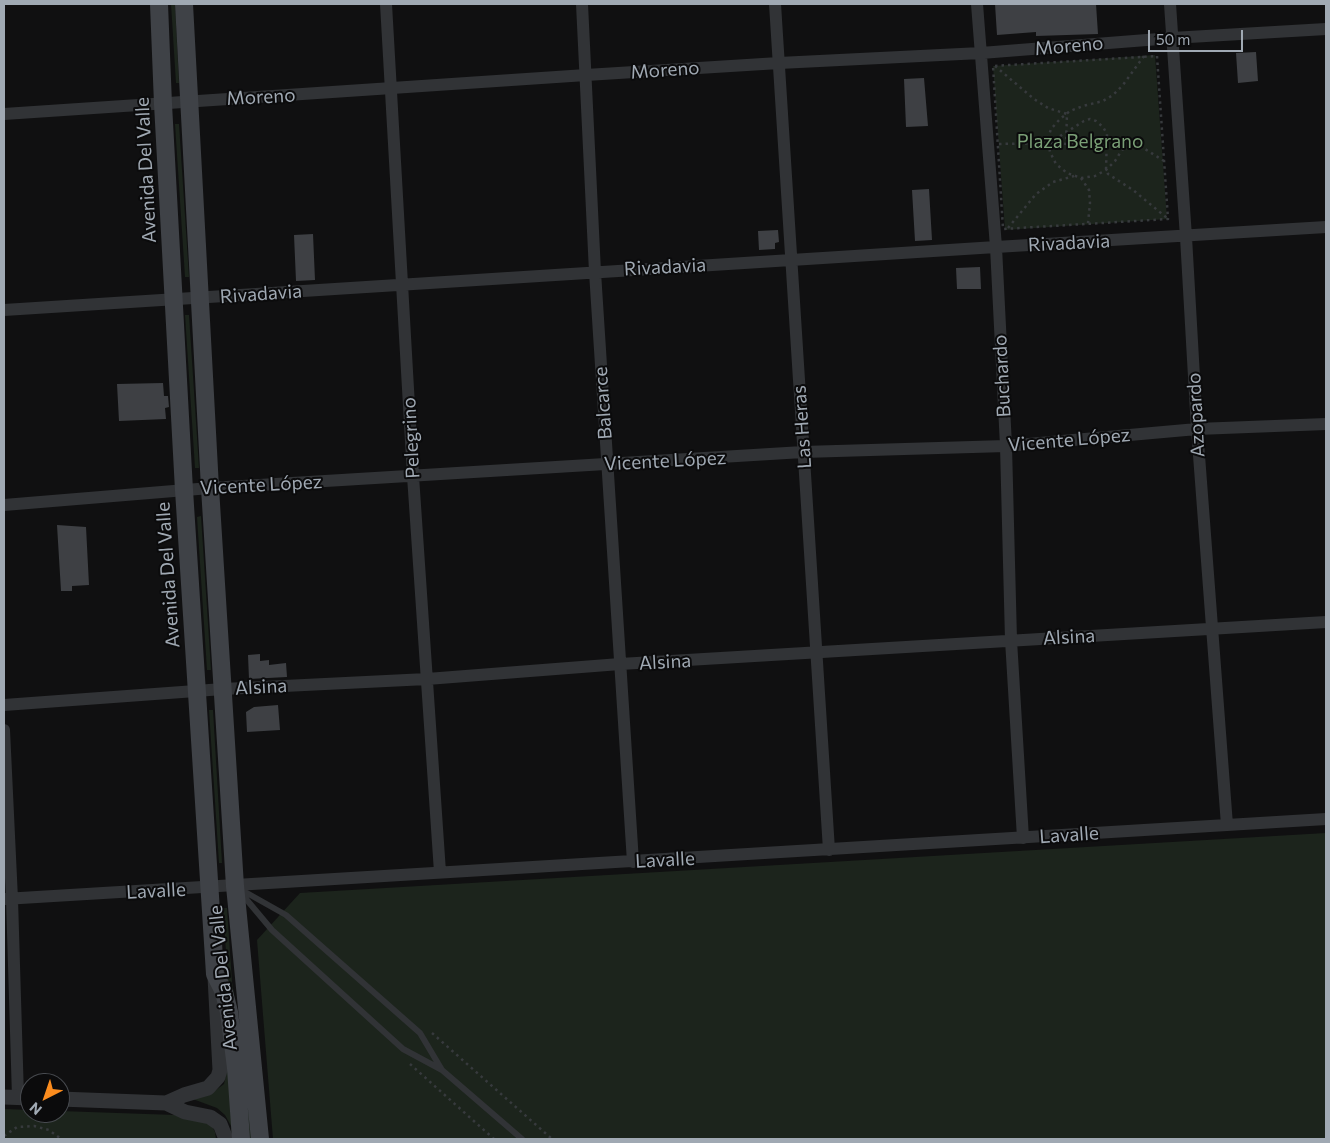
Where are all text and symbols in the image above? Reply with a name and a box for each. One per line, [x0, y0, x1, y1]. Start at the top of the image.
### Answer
scale bar [1150, 20, 1245, 52]
text: 50 m [1156, 30, 1190, 48]
street label: Moreno [1034, 32, 1104, 60]
street label: Moreno [630, 56, 700, 84]
street label: Moreno [226, 84, 296, 110]
street label: Avenida Del Valle [131, 96, 161, 244]
park label: Plaza Belgrano [1017, 131, 1143, 153]
street label: Rivadavia [1027, 229, 1111, 257]
street label: Rivadavia [623, 253, 707, 281]
street label: Rivadavia [219, 280, 303, 308]
street label: Buchardo [988, 334, 1016, 418]
street label: Balcarce [589, 366, 617, 440]
street label: Azopardo [1182, 372, 1210, 458]
street label: Las Heras [788, 385, 816, 469]
street label: Pelegrino [397, 397, 425, 479]
street label: Vicente López [1007, 423, 1131, 457]
street label: Vicente López [603, 446, 727, 476]
street label: Vicente López [199, 470, 323, 500]
street label: Avenida Del Valle [152, 501, 184, 649]
street label: Alsina [1042, 624, 1096, 650]
street label: Alsina [638, 649, 692, 675]
street label: Alsina [234, 674, 288, 700]
street label: Lavalle [1038, 822, 1100, 848]
street label: Lavalle [635, 847, 695, 873]
street label: Lavalle [126, 878, 186, 904]
street label: Avenida Del Valle [204, 904, 242, 1052]
north arrow [20, 1073, 70, 1123]
text: N [26, 1099, 45, 1119]

